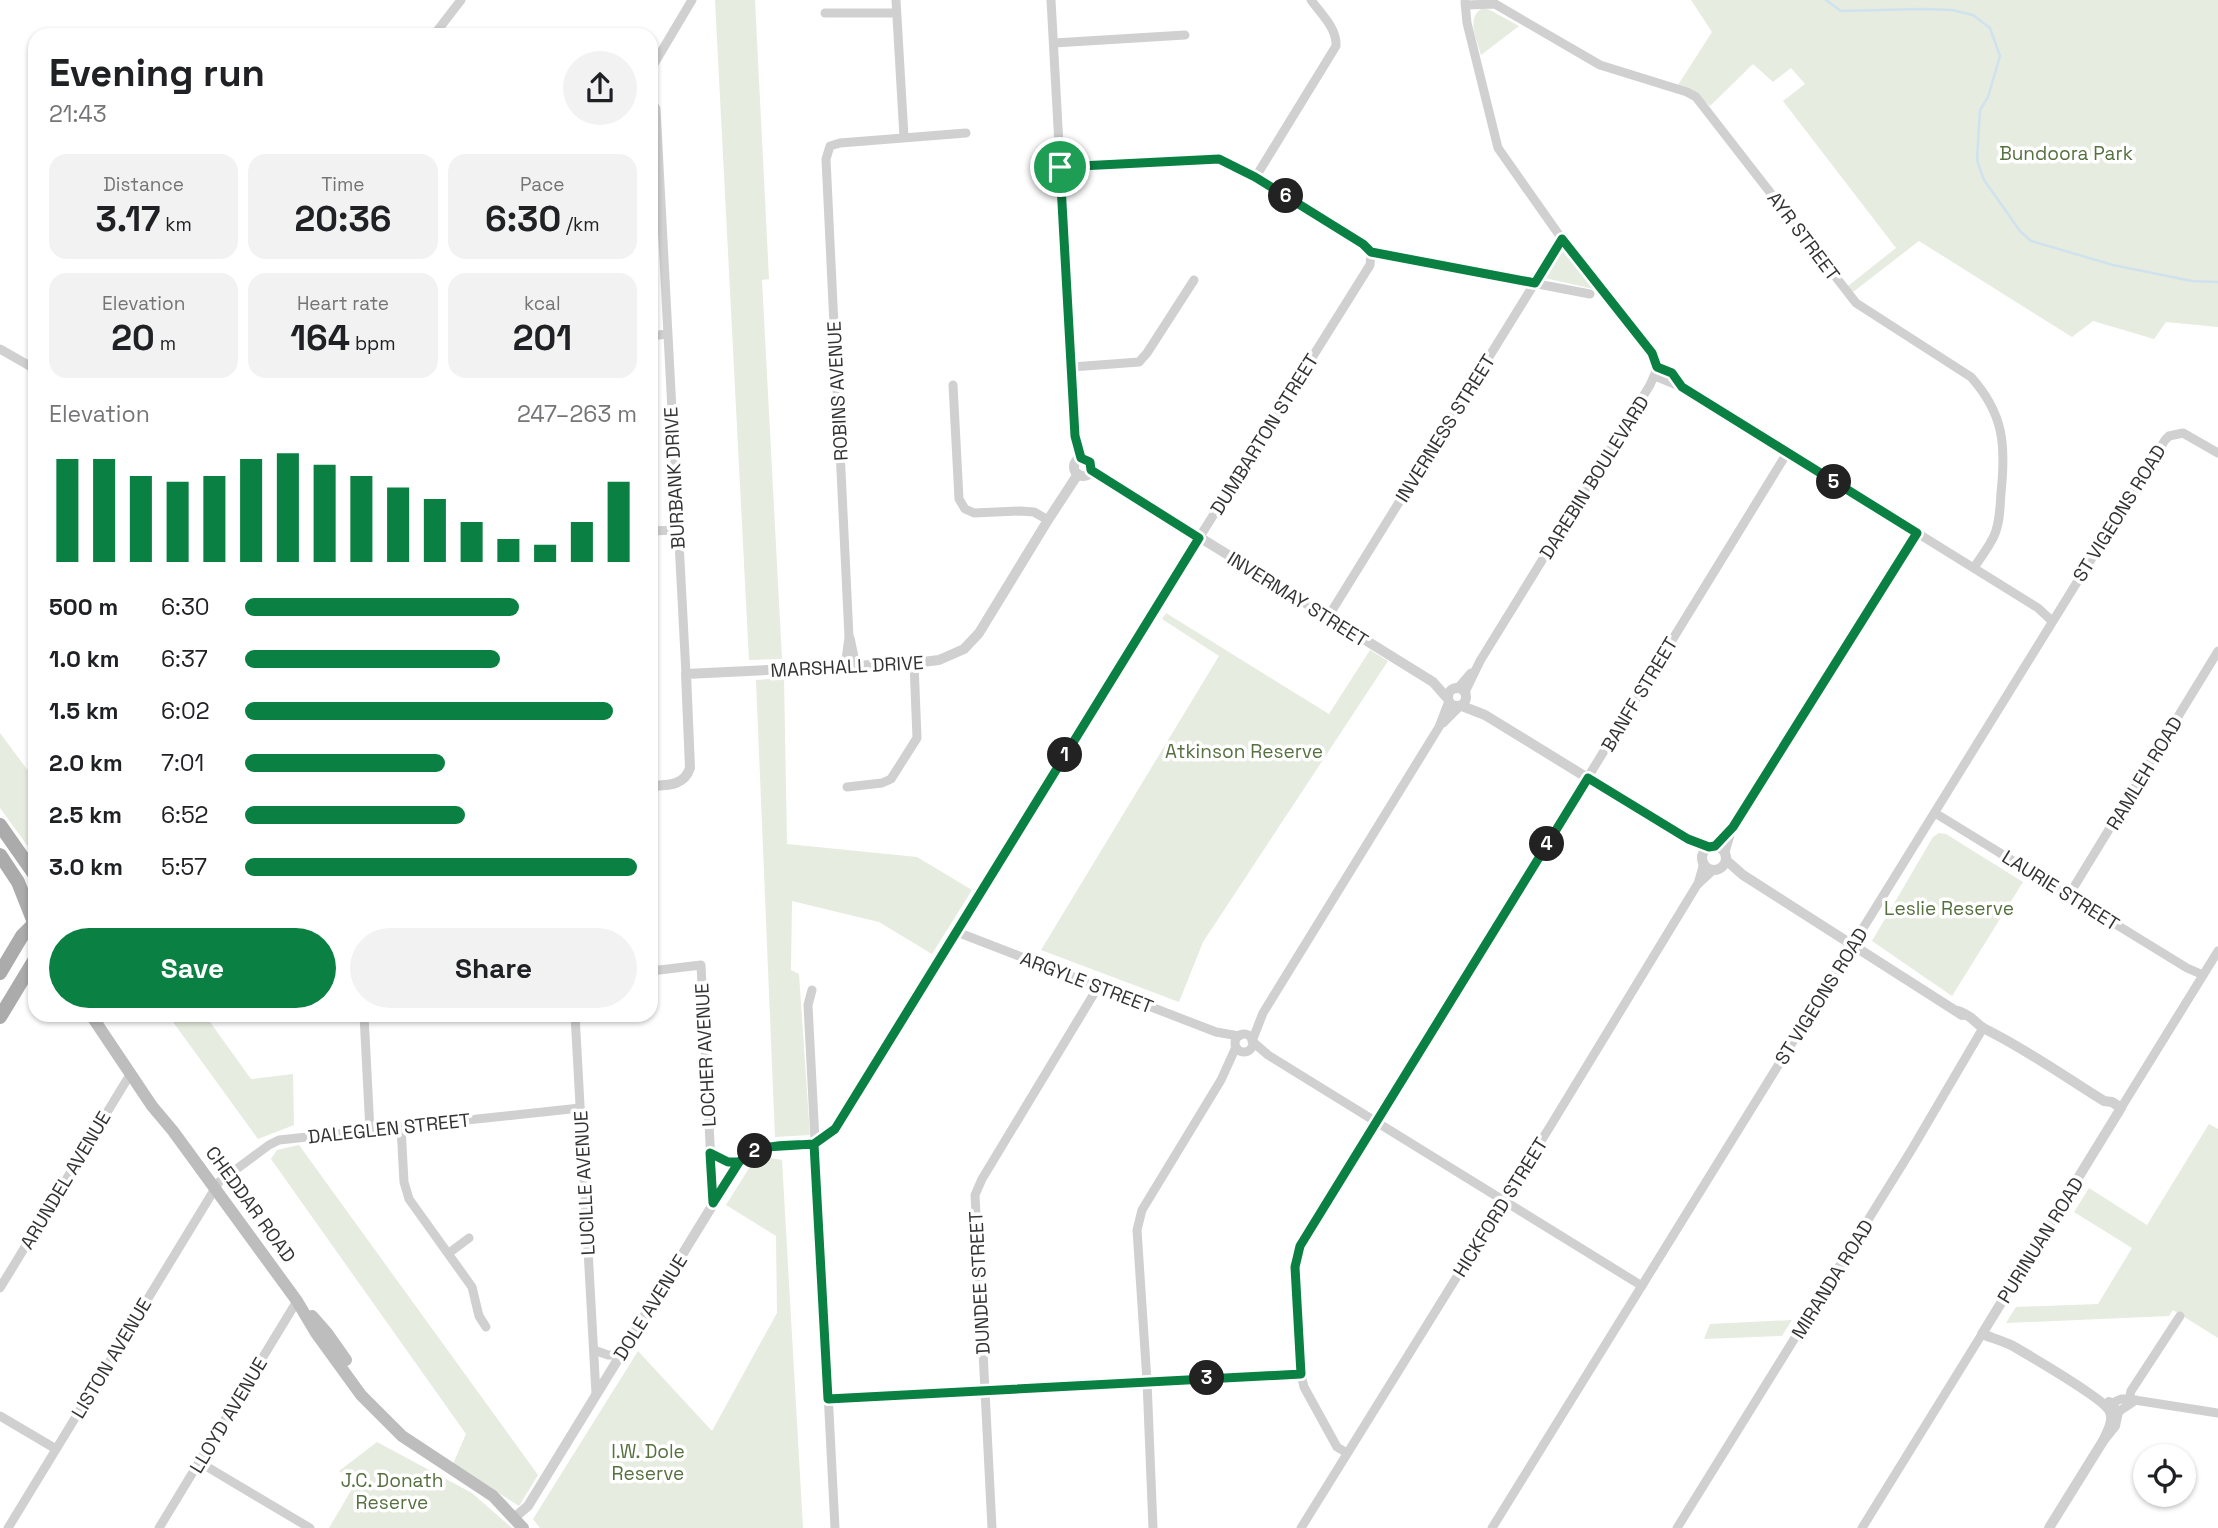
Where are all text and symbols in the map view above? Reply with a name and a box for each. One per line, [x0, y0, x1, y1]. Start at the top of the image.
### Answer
text: Evening run [49, 49, 265, 97]
button: share [563, 51, 637, 125]
text: 21:43 [49, 99, 107, 129]
pin [1030, 137, 1090, 197]
park label: Bundoora Park [1999, 141, 2133, 166]
icon: arrive [1041, 148, 1079, 186]
text: Distance [103, 172, 184, 197]
text: Time [321, 172, 365, 197]
text: Pace [520, 172, 565, 197]
pin: 6 [1268, 178, 1304, 214]
text: 6 [1280, 183, 1291, 208]
street label: AYR STREET [1762, 187, 1845, 286]
text: 3.17 [95, 197, 160, 241]
text: 20:36 [295, 197, 391, 241]
text: 6:30 [485, 197, 561, 241]
text: km [160, 212, 192, 237]
text: /km [561, 212, 600, 237]
text: Elevation [102, 291, 185, 316]
text: Heart rate [297, 291, 389, 316]
text: kcal [524, 291, 561, 316]
text: 20 [111, 316, 155, 360]
text: 164 [290, 316, 350, 360]
text: 201 [513, 316, 572, 360]
street label: ROBINS AVENUE [821, 321, 854, 461]
text: m [155, 331, 176, 356]
text: bpm [350, 331, 396, 356]
street label: DUMBARTON STREET [1205, 349, 1324, 520]
street label: INVERNESS STREET [1390, 350, 1501, 507]
street label: DAREBIN BOULEVARD [1534, 391, 1655, 564]
text: Elevation [49, 399, 150, 429]
text: 247–263 m [517, 399, 637, 429]
street label: BURBANK DRIVE [658, 406, 691, 550]
street label: ST VIGEONS ROAD [2067, 440, 2172, 586]
pin: 5 [1816, 464, 1852, 500]
text: 5 [1828, 469, 1839, 494]
street label: INVERMAY STREET [1223, 546, 1373, 653]
text: 500 m [49, 592, 118, 622]
text: 6:30 [161, 592, 210, 622]
street label: BANFF STREET [1595, 632, 1683, 756]
text: 1.0 km [49, 644, 119, 674]
text: 6:37 [161, 644, 208, 674]
street label: MARSHALL DRIVE [770, 650, 924, 683]
text: 1.5 km [49, 696, 119, 726]
text: 6:02 [161, 696, 210, 726]
street label: RAMLEH ROAD [2101, 712, 2188, 835]
pin: 1 [1048, 738, 1082, 772]
park label: Atkinson Reserve [1165, 739, 1323, 764]
text: 1 [1060, 742, 1069, 767]
text: 2.0 km [49, 748, 123, 778]
text: 7:01 [161, 748, 204, 778]
text: 2.5 km [49, 800, 122, 830]
text: 6:52 [161, 800, 208, 830]
pin: 4 [1530, 826, 1564, 862]
text: 4 [1540, 831, 1553, 856]
street label: LAURIE STREET [1997, 844, 2124, 936]
text: 3.0 km [49, 852, 123, 882]
text: 5:57 [161, 852, 207, 882]
park label: Leslie Reserve [1884, 896, 2014, 921]
street label: ST VIGEONS ROAD [1769, 923, 1874, 1069]
button: Save [49, 928, 336, 1008]
button: Share [350, 928, 637, 1008]
street label: ARGYLE STREET [1017, 946, 1157, 1019]
street label: LOCHER AVENUE [689, 982, 722, 1128]
street label: ARUNDEL AVENUE [14, 1107, 116, 1254]
street label: DALEGLEN STREET [307, 1108, 472, 1149]
street label: LUCILLE AVENUE [568, 1110, 601, 1256]
street label: HICKFORD STREET [1447, 1133, 1553, 1282]
pin: 2 [738, 1134, 772, 1168]
text: 2 [749, 1138, 760, 1163]
street label: CHEDDAR ROAD [200, 1141, 301, 1267]
street label: PURINUAN ROAD [1992, 1172, 2089, 1308]
street label: DUNDEE STREET [963, 1211, 996, 1355]
street label: MIRANDA ROAD [1786, 1215, 1879, 1343]
street label: DOLE AVENUE [608, 1250, 693, 1365]
street label: LISTON AVENUE [66, 1294, 157, 1423]
street label: LLOYD AVENUE [184, 1353, 273, 1478]
pin: 3 [1190, 1360, 1224, 1396]
text: 3 [1201, 1365, 1212, 1390]
park label: I.W. Dole Reserve [611, 1439, 685, 1486]
map controls [2133, 1444, 2196, 1507]
button: locate [2133, 1444, 2196, 1507]
park label: J.C. Donath Reserve [341, 1468, 443, 1515]

